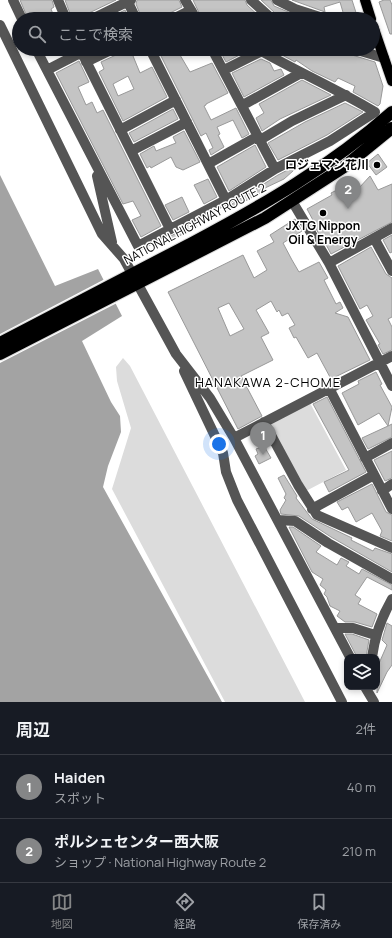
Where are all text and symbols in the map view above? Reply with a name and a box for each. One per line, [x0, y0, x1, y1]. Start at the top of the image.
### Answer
search box [12, 12, 380, 56]
icon: search [26, 23, 48, 45]
text: ここで検索 [58, 24, 133, 45]
place label: ロジェマン花川 [285, 156, 369, 173]
marker: ロジェマン花川 [372, 160, 382, 170]
pin: 2 [335, 176, 361, 209]
street label: NATIONAL HIGHWAY ROUTE 2 [121, 179, 269, 268]
marker: JXTG Nippon Oil & Energy [318, 208, 328, 218]
place label: JXTG Nippon Oil & Energy [286, 217, 360, 248]
district label: HANAKAWA 2-CHOME [195, 373, 341, 391]
pin: 1 [250, 422, 276, 455]
your location [209, 434, 229, 454]
map controls [344, 654, 380, 690]
button: layers [344, 654, 380, 690]
text: 周辺 [16, 718, 50, 741]
text: 2件 [356, 720, 376, 738]
text: Haiden [54, 767, 105, 788]
text: 1 [26, 778, 32, 796]
text: 40 m [347, 778, 376, 796]
text: スポット [54, 789, 106, 807]
text: ポルシェセンター西大阪 [54, 831, 219, 852]
text: 2 [25, 842, 33, 860]
text: 210 m [342, 842, 376, 860]
text: ショップ · National Highway Route 2 [54, 853, 266, 871]
tab: 地図 [51, 891, 73, 931]
tab: 経路 [174, 891, 196, 931]
tab: 保存済み [297, 891, 341, 931]

